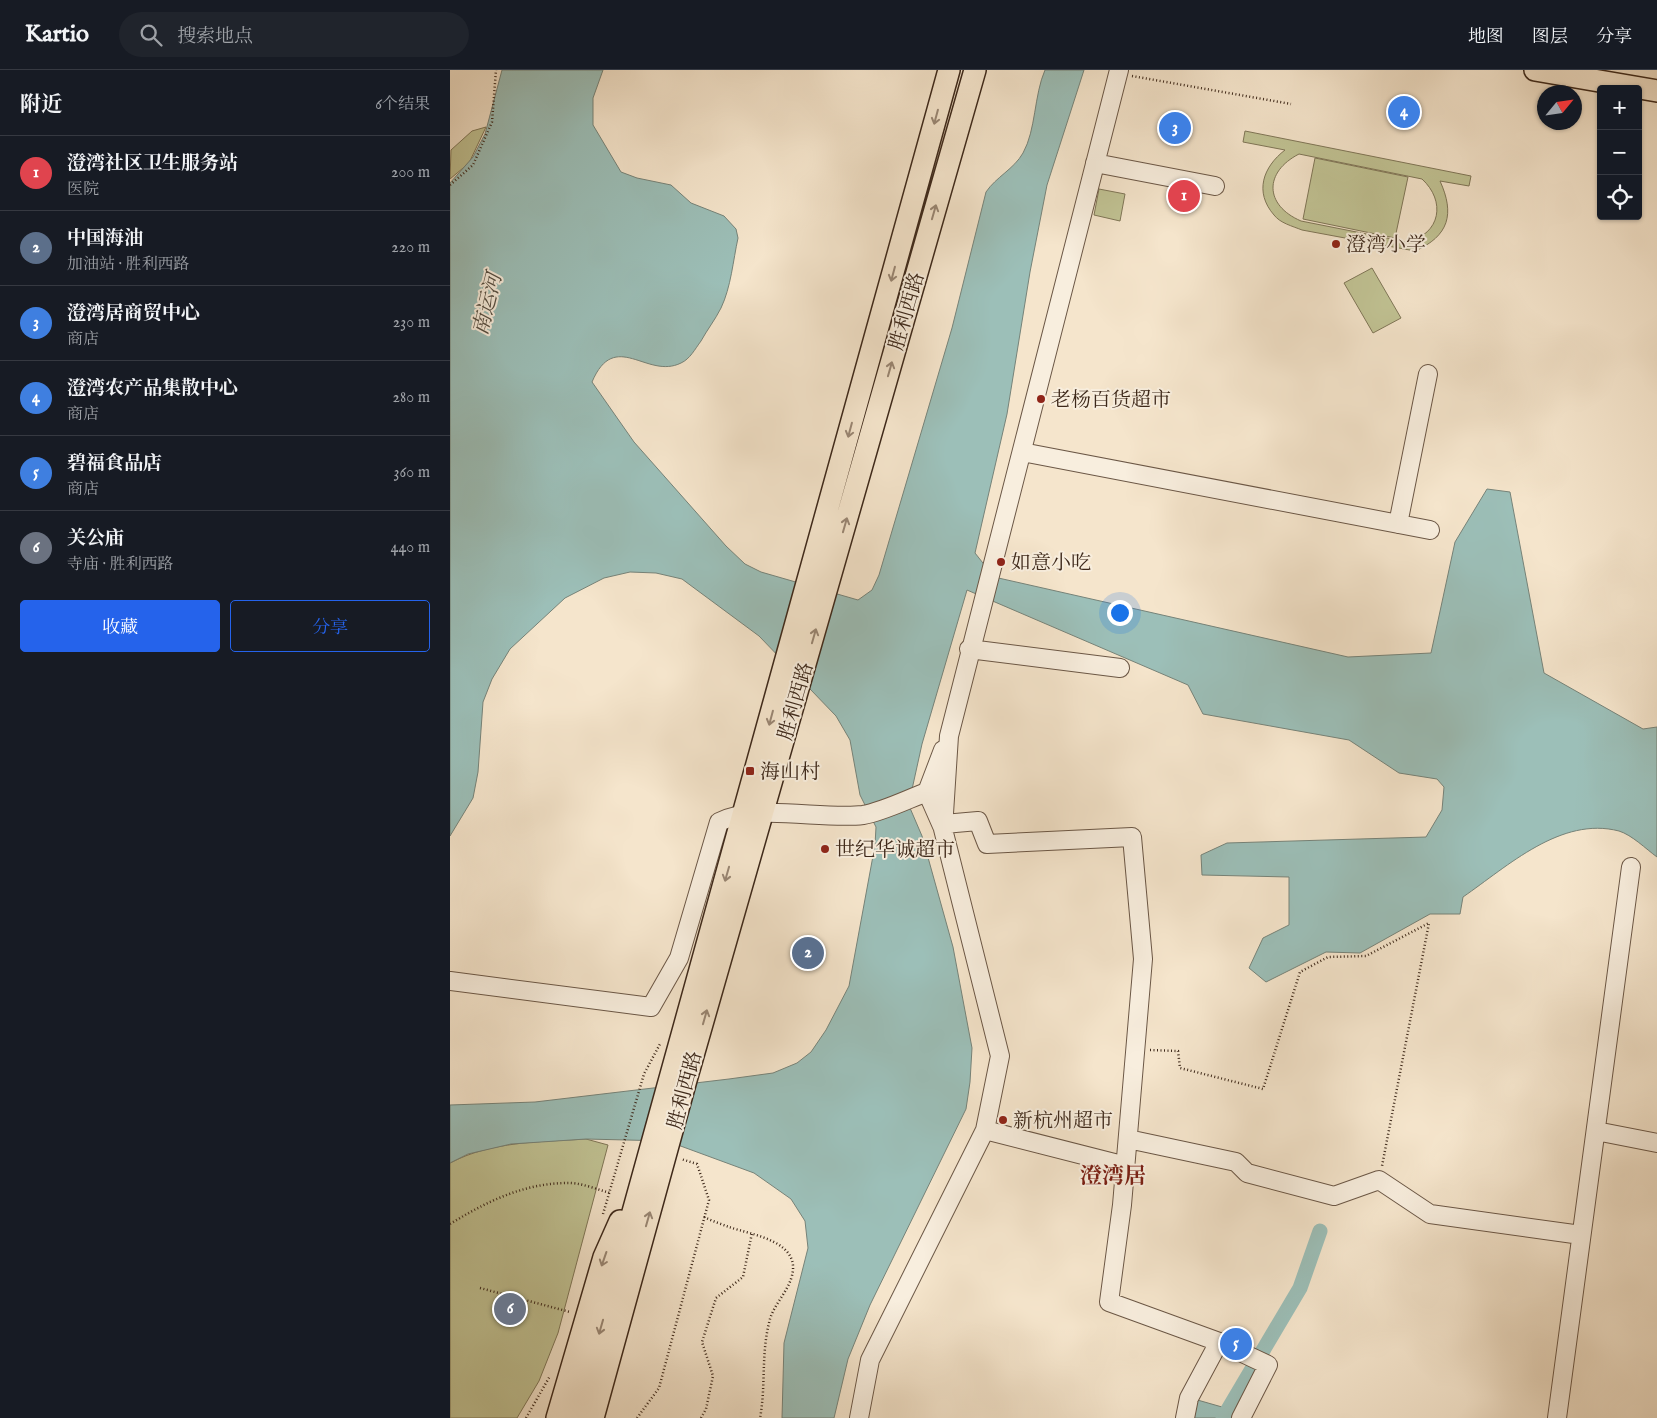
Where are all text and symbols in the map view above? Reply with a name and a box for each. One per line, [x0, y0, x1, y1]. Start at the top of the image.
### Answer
search box [119, 12, 469, 57]
text: Kartio [25, 19, 89, 50]
icon: search [137, 21, 165, 49]
text: 搜索地点 [177, 25, 253, 49]
text: 地图 [1468, 26, 1504, 49]
text: 图层 [1532, 26, 1568, 49]
text: 分享 [1596, 26, 1632, 49]
north arrow [1537, 85, 1582, 130]
map controls [1597, 85, 1642, 220]
button: + [1597, 85, 1642, 130]
text: 附近 [20, 92, 62, 119]
pin: 4 [1388, 93, 1420, 131]
text: 6个结果 [375, 95, 430, 115]
one-way arrow [931, 109, 940, 125]
pin: 3 [1159, 109, 1191, 147]
button: − [1597, 130, 1642, 175]
text: 澄湾社区卫生服务站 [67, 152, 238, 176]
text: 1 [33, 163, 39, 183]
text: 200 m [391, 163, 430, 183]
button: locate [1597, 175, 1642, 220]
pin: 1 [1168, 177, 1200, 215]
text: 医院 [67, 180, 99, 200]
one-way arrow [930, 205, 940, 221]
text: 中国海油 [67, 227, 143, 251]
place label: 澄湾小学 [1346, 233, 1426, 258]
text: 2 [32, 238, 40, 258]
text: 220 m [391, 238, 430, 258]
marker: 澄湾小学 [1330, 238, 1342, 250]
text: 加油站 · 胜利西路 [67, 255, 190, 275]
one-way arrow [888, 265, 897, 281]
water label: 南运河 [468, 267, 510, 338]
street label: 胜利西路 [884, 270, 930, 353]
text: 澄湾居商贸中心 [67, 302, 200, 326]
text: 3 [33, 313, 39, 333]
text: 230 m [393, 313, 430, 333]
text: 商店 [67, 330, 99, 350]
one-way arrow [885, 361, 895, 377]
text: 澄湾农产品集散中心 [67, 377, 238, 401]
text: 4 [32, 388, 40, 408]
text: 280 m [393, 388, 430, 408]
place label: 老杨百货超市 [1051, 388, 1171, 413]
marker: 老杨百货超市 [1035, 393, 1047, 405]
text: 商店 [67, 405, 99, 425]
one-way arrow [844, 422, 854, 438]
text: 碧福食品店 [67, 452, 162, 476]
text: 5 [33, 463, 39, 483]
text: 360 m [394, 463, 430, 483]
text: 商店 [67, 480, 99, 500]
one-way arrow [841, 517, 851, 533]
text: 关公庙 [67, 527, 124, 551]
text: 6 [33, 538, 39, 558]
text: 440 m [391, 538, 430, 558]
place label: 如意小吃 [1011, 551, 1091, 576]
text: 寺庙 · 胜利西路 [67, 555, 174, 575]
marker: 如意小吃 [995, 556, 1007, 568]
button: 收藏 [20, 600, 220, 652]
button: 分享 [230, 600, 430, 652]
your location [1107, 600, 1133, 626]
one-way arrow [809, 629, 819, 645]
street label: 胜利西路 [773, 660, 819, 743]
one-way arrow [765, 709, 775, 725]
place label: 海山村 [760, 760, 820, 785]
marker: 海山村 [744, 765, 756, 777]
place label: 世纪华诚超市 [835, 838, 955, 863]
marker: 世纪华诚超市 [819, 843, 831, 855]
one-way arrow [722, 866, 732, 882]
pin: 2 [792, 934, 824, 972]
one-way arrow [700, 1009, 710, 1025]
street label: 胜利西路 [663, 1049, 708, 1132]
place label: 新杭州超市 [1013, 1109, 1113, 1134]
marker: 新杭州超市 [997, 1114, 1009, 1126]
district label: 澄湾居 [1080, 1163, 1146, 1191]
one-way arrow [644, 1212, 654, 1228]
one-way arrow [599, 1251, 608, 1266]
pin: 6 [494, 1290, 526, 1328]
one-way arrow [596, 1318, 606, 1334]
pin: 5 [1220, 1325, 1252, 1363]

